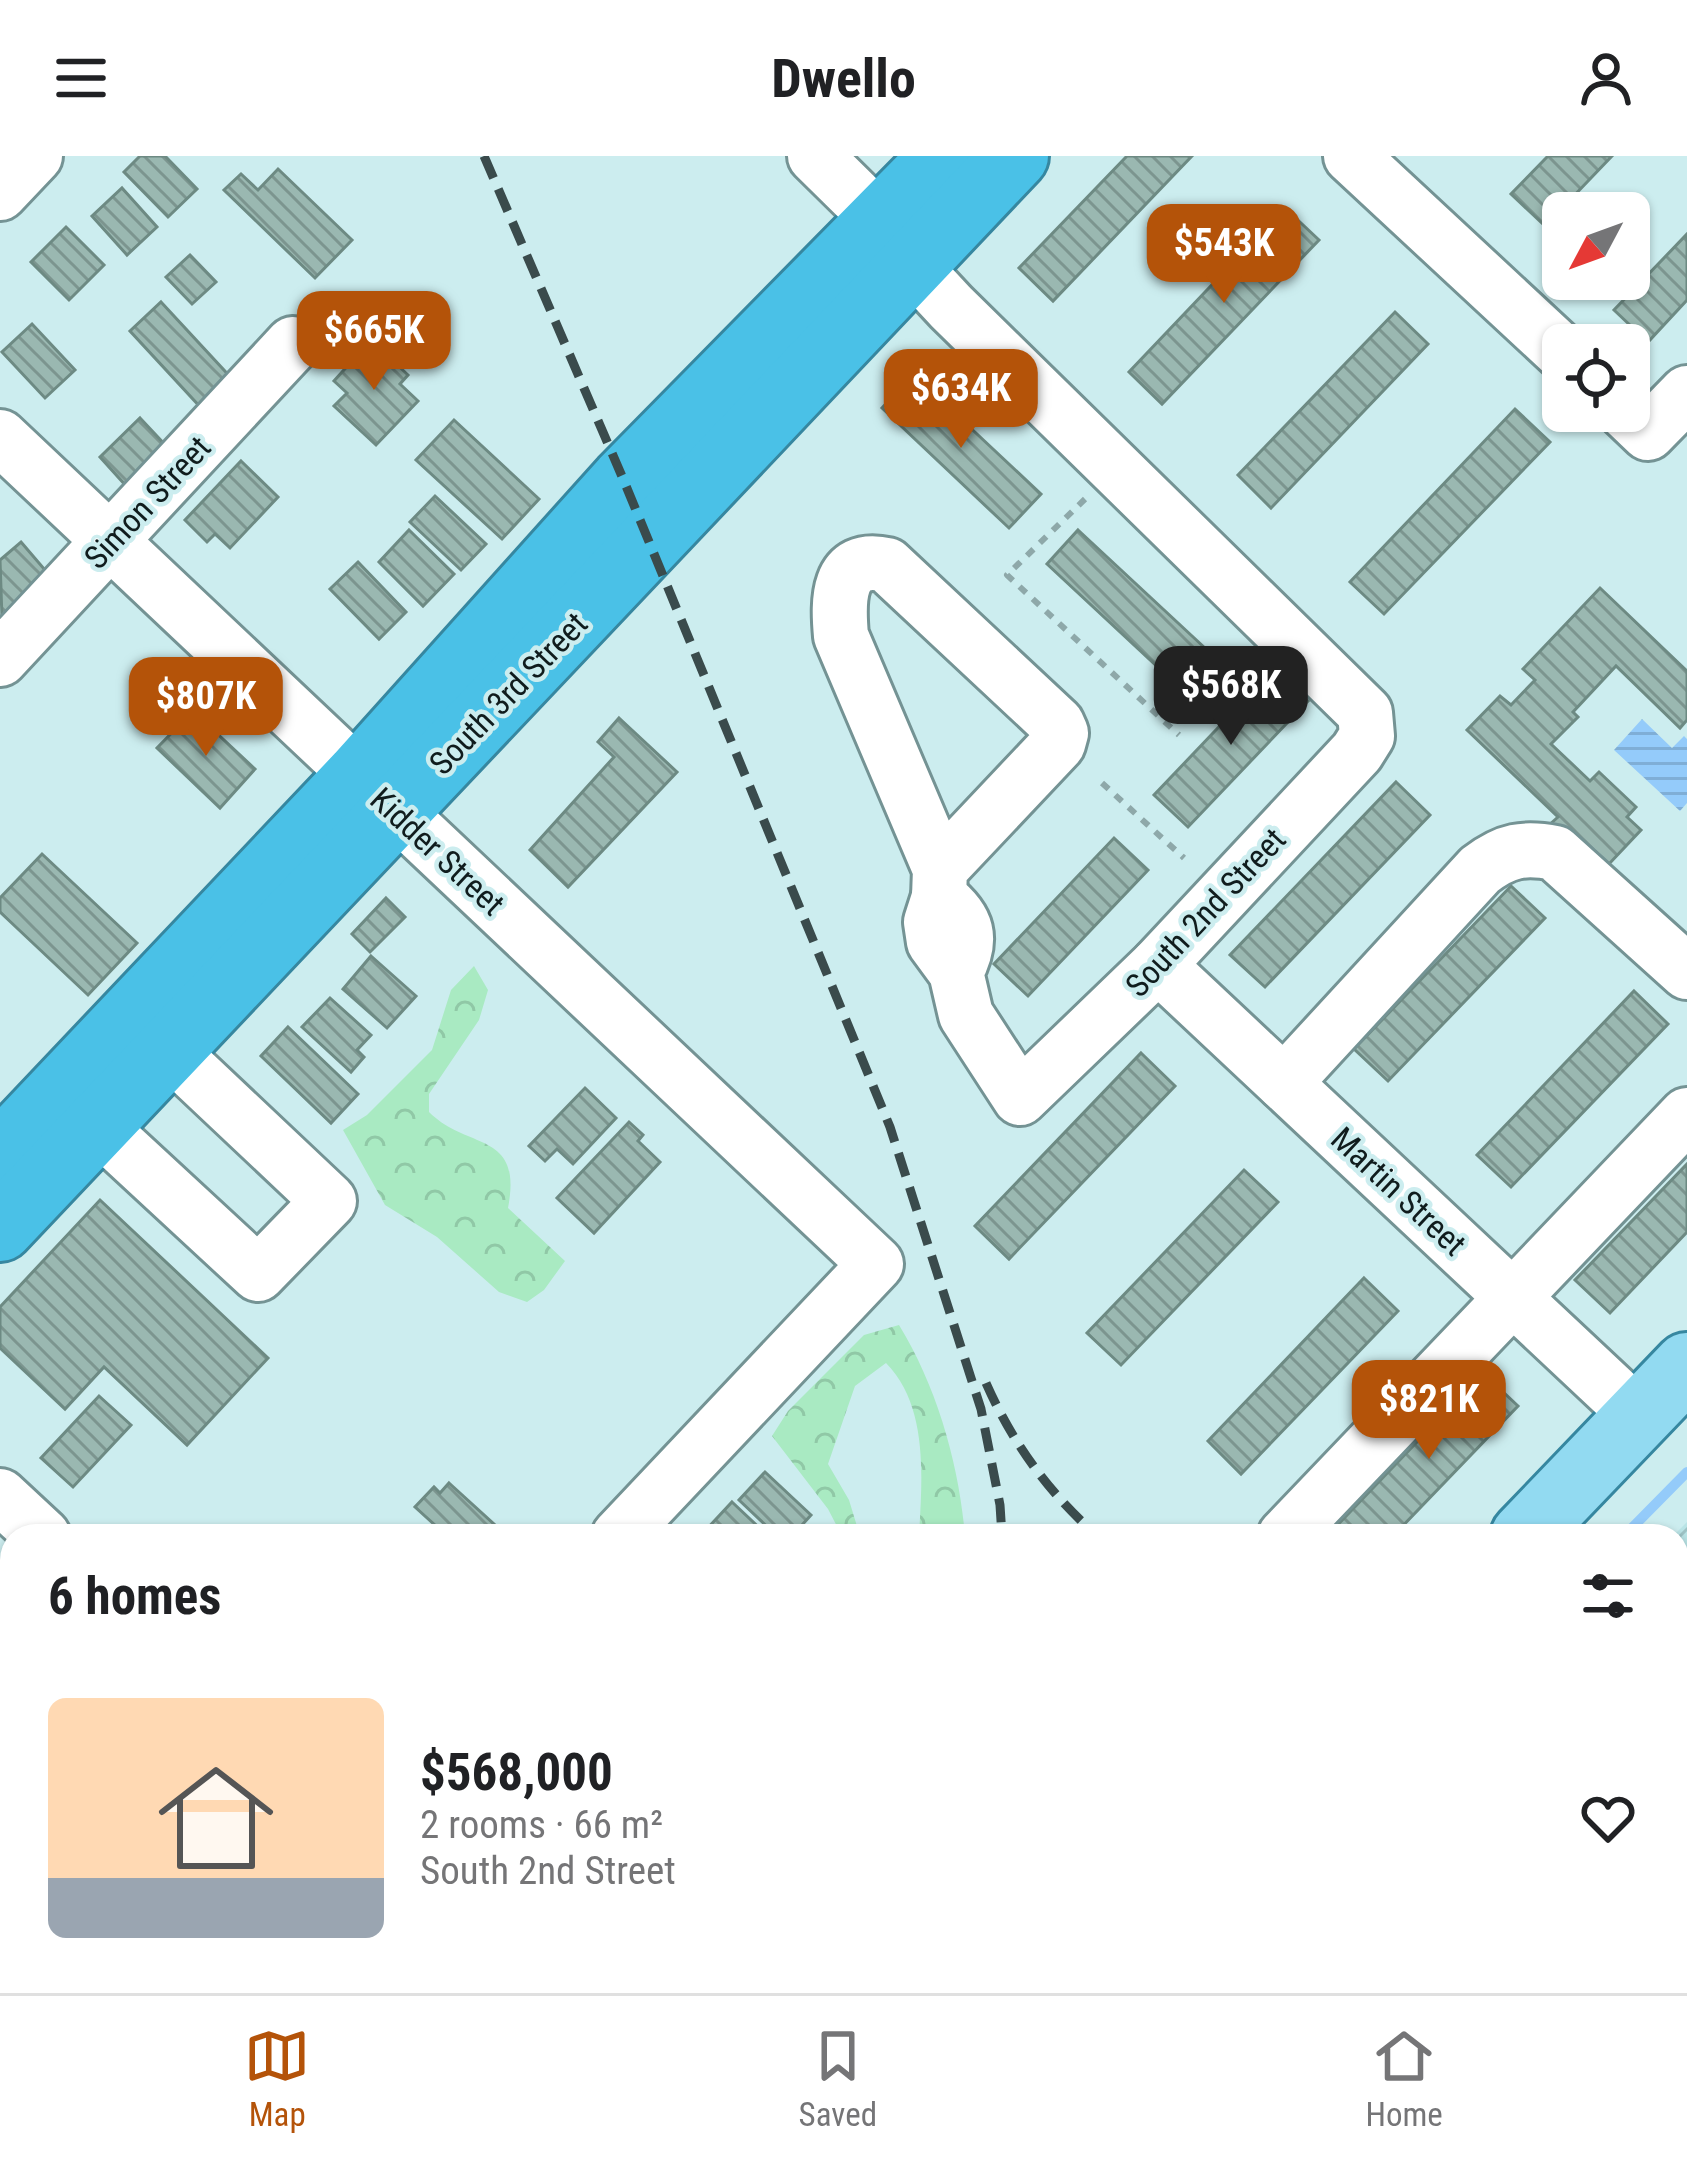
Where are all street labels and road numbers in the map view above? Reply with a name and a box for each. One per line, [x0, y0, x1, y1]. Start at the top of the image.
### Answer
street label: Simon Street [76, 428, 219, 577]
street label: South 3rd Street [421, 604, 595, 783]
street label: Kidder Street [363, 780, 513, 923]
street label: South 2nd Street [1117, 820, 1293, 1005]
street label: Martin Street [1323, 1119, 1474, 1264]

